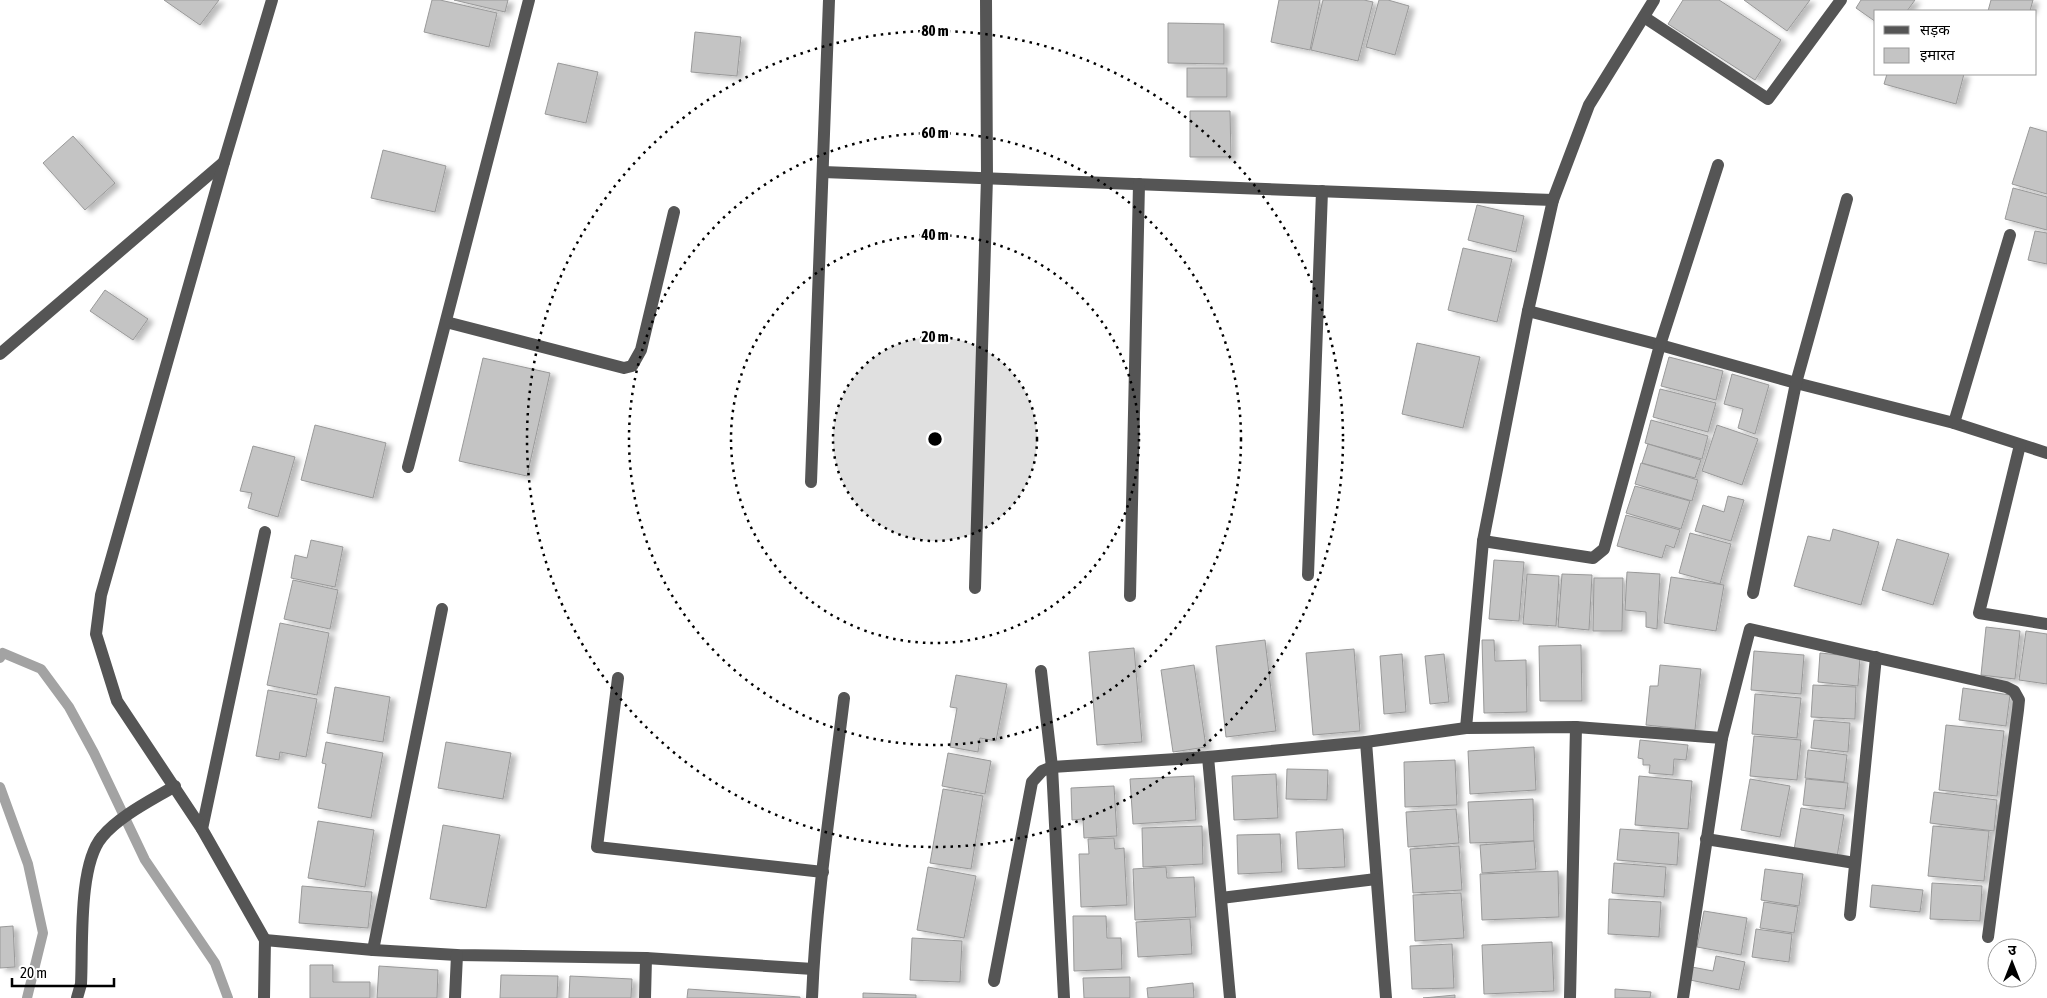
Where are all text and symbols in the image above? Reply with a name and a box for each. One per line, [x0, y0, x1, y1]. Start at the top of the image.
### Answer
legend [1874, 10, 2037, 75]
text: सड़क [1920, 21, 1950, 38]
text: 80 m [922, 22, 949, 39]
text: इमारत [1920, 46, 1955, 63]
text: 60 m [922, 124, 949, 141]
text: 40 m [921, 226, 949, 243]
text: 20 m [922, 328, 949, 345]
centre of rings [926, 430, 944, 448]
north arrow [1987, 938, 2037, 988]
text: उ [2008, 942, 2017, 958]
scale bar [12, 956, 115, 988]
text: 20 m [20, 964, 47, 981]

